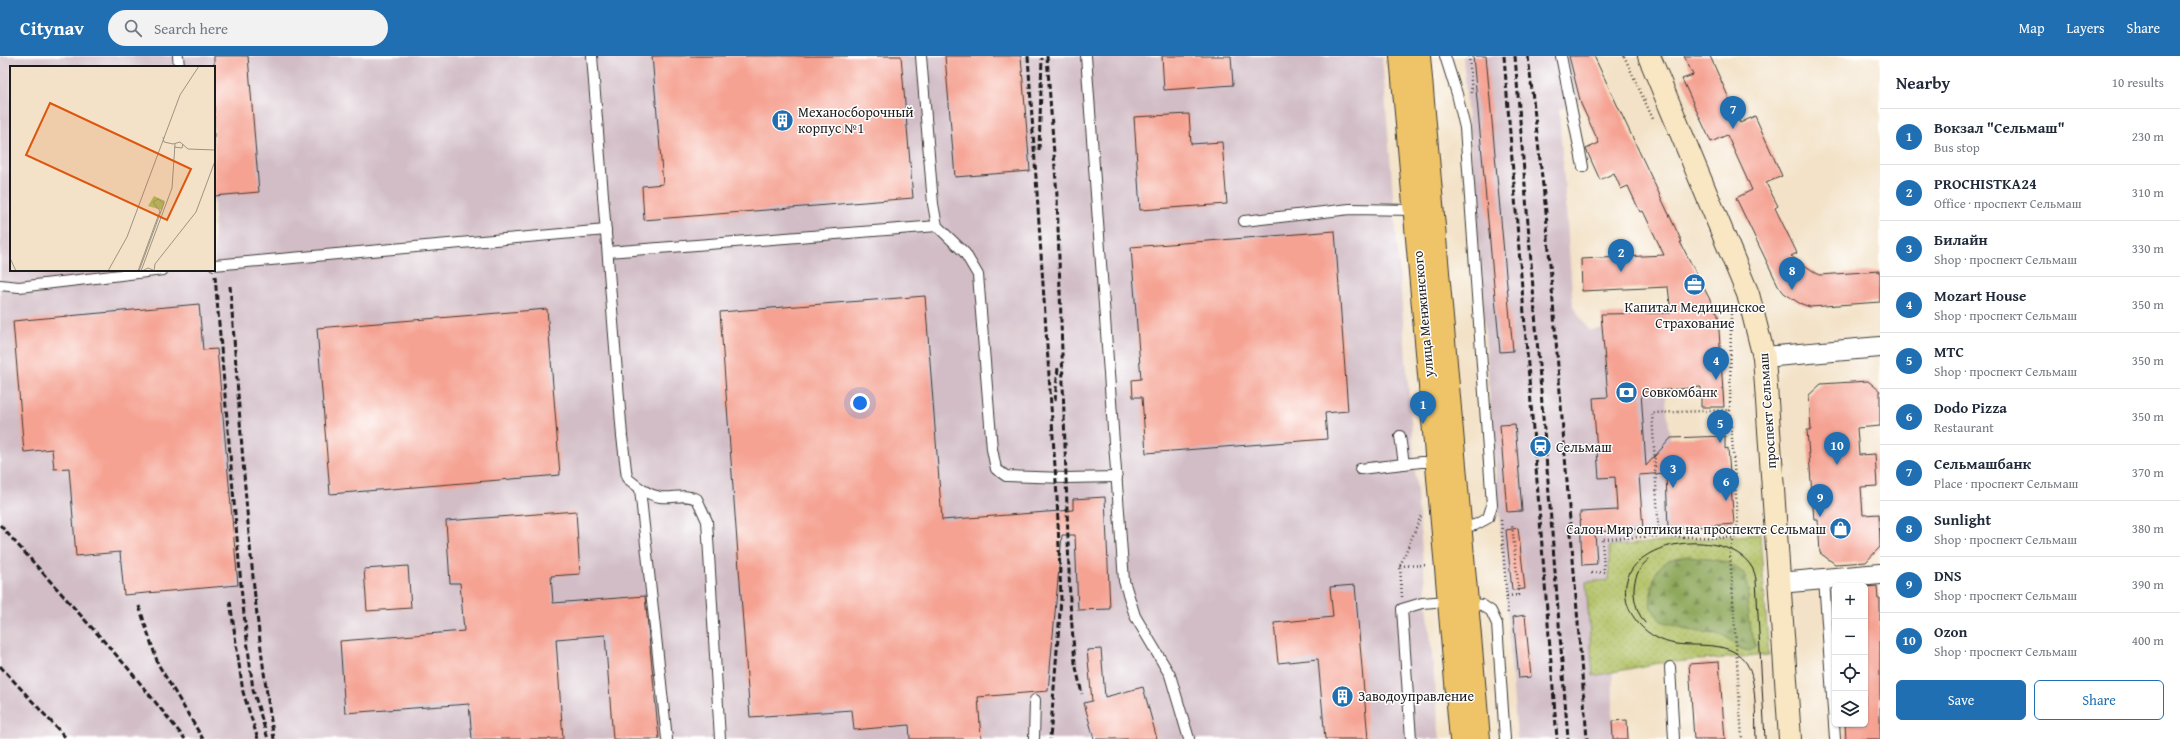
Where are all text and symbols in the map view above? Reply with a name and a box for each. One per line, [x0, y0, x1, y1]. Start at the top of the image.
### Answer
search box [108, 10, 388, 46]
text: Citynav [20, 14, 84, 42]
icon: search [122, 17, 144, 39]
text: Search here [154, 18, 228, 39]
text: Map [2019, 18, 2045, 38]
text: Layers [2067, 18, 2105, 38]
text: Share [2127, 18, 2160, 38]
inset map [10, 66, 215, 271]
text: Nearby [1896, 70, 1950, 95]
text: 10 results [2112, 73, 2164, 92]
pin: 7 [1720, 96, 1746, 129]
place label: Механосборочный корпус №1 [798, 102, 914, 138]
building icon: Механосборочный корпус №1 [769, 107, 795, 133]
text: Вокзал "Сельмаш" [1934, 117, 2065, 138]
text: 1 [1906, 127, 1912, 146]
text: 230 m [2132, 127, 2164, 146]
text: Bus stop [1934, 138, 1980, 157]
text: PROCHISTKA24 [1934, 173, 2037, 194]
text: 2 [1906, 183, 1912, 202]
text: 310 m [2132, 183, 2164, 202]
text: Office · проспект Сельмаш [1934, 194, 2082, 213]
text: Билайн [1934, 229, 1988, 250]
pin: 2 [1608, 239, 1634, 272]
text: 3 [1906, 239, 1912, 258]
text: 330 m [2132, 239, 2164, 258]
street label: улица Менжинского [1408, 250, 1439, 379]
text: Shop · проспект Сельмаш [1934, 250, 2077, 269]
pin: 8 [1779, 257, 1805, 290]
office icon: Капитал Медицинское Страхование [1682, 272, 1708, 298]
text: Mozart House [1934, 285, 2026, 306]
text: 4 [1906, 295, 1912, 314]
text: 350 m [2132, 295, 2164, 314]
place label: Капитал Медицинское Страхование [1625, 297, 1766, 333]
text: Shop · проспект Сельмаш [1934, 306, 2077, 325]
text: МТС [1934, 341, 1964, 362]
pin: 4 [1703, 347, 1729, 380]
text: 5 [1906, 351, 1912, 370]
text: 350 m [2132, 351, 2164, 370]
street label: проспект Сельмаш [1753, 352, 1781, 470]
text: Shop · проспект Сельмаш [1934, 362, 2077, 381]
bank icon: Совкомбанк [1613, 379, 1639, 405]
place label: Совкомбанк [1642, 382, 1718, 402]
pin: 1 [1410, 391, 1436, 424]
your location [850, 393, 870, 413]
text: Dodo Pizza [1934, 397, 2007, 418]
text: 6 [1906, 407, 1912, 426]
text: 350 m [2132, 407, 2164, 426]
pin: 5 [1707, 410, 1733, 443]
text: Restaurant [1934, 418, 1994, 437]
pin: 10 [1824, 432, 1850, 465]
station icon: Сельмаш [1527, 434, 1553, 460]
place label: Сельмаш [1556, 437, 1612, 457]
text: Сельмашбанк [1934, 453, 2031, 474]
pin: 3 [1660, 455, 1686, 488]
text: 7 [1906, 463, 1912, 482]
text: 370 m [2132, 463, 2164, 482]
pin: 6 [1713, 468, 1739, 501]
text: Place · проспект Сельмаш [1934, 474, 2078, 493]
pin: 9 [1807, 484, 1833, 517]
text: Sunlight [1934, 509, 1991, 530]
shop icon: Салон Мир оптики на проспекте Сельмаш [1828, 516, 1854, 542]
place label: Салон Мир оптики на проспекте Сельмаш [1566, 519, 1826, 539]
text: 8 [1906, 519, 1912, 538]
text: 380 m [2132, 519, 2164, 538]
text: Shop · проспект Сельмаш [1934, 530, 2077, 549]
text: DNS [1934, 565, 1962, 586]
text: 9 [1906, 575, 1912, 594]
text: 390 m [2132, 575, 2164, 594]
map controls [1832, 583, 1868, 727]
button: + [1832, 583, 1868, 619]
text: Shop · проспект Сельмаш [1934, 586, 2077, 605]
button: − [1832, 619, 1868, 655]
text: Ozon [1934, 621, 1967, 642]
text: 10 [1902, 631, 1916, 650]
text: 400 m [2132, 631, 2164, 650]
text: Shop · проспект Сельмаш [1934, 642, 2077, 661]
button: locate [1832, 655, 1868, 691]
button: Save [1896, 680, 2026, 720]
button: Share [2034, 680, 2164, 720]
building icon: Заводоуправление [1330, 683, 1356, 709]
place label: Заводоуправление [1358, 686, 1474, 706]
button: layers [1832, 691, 1868, 727]

